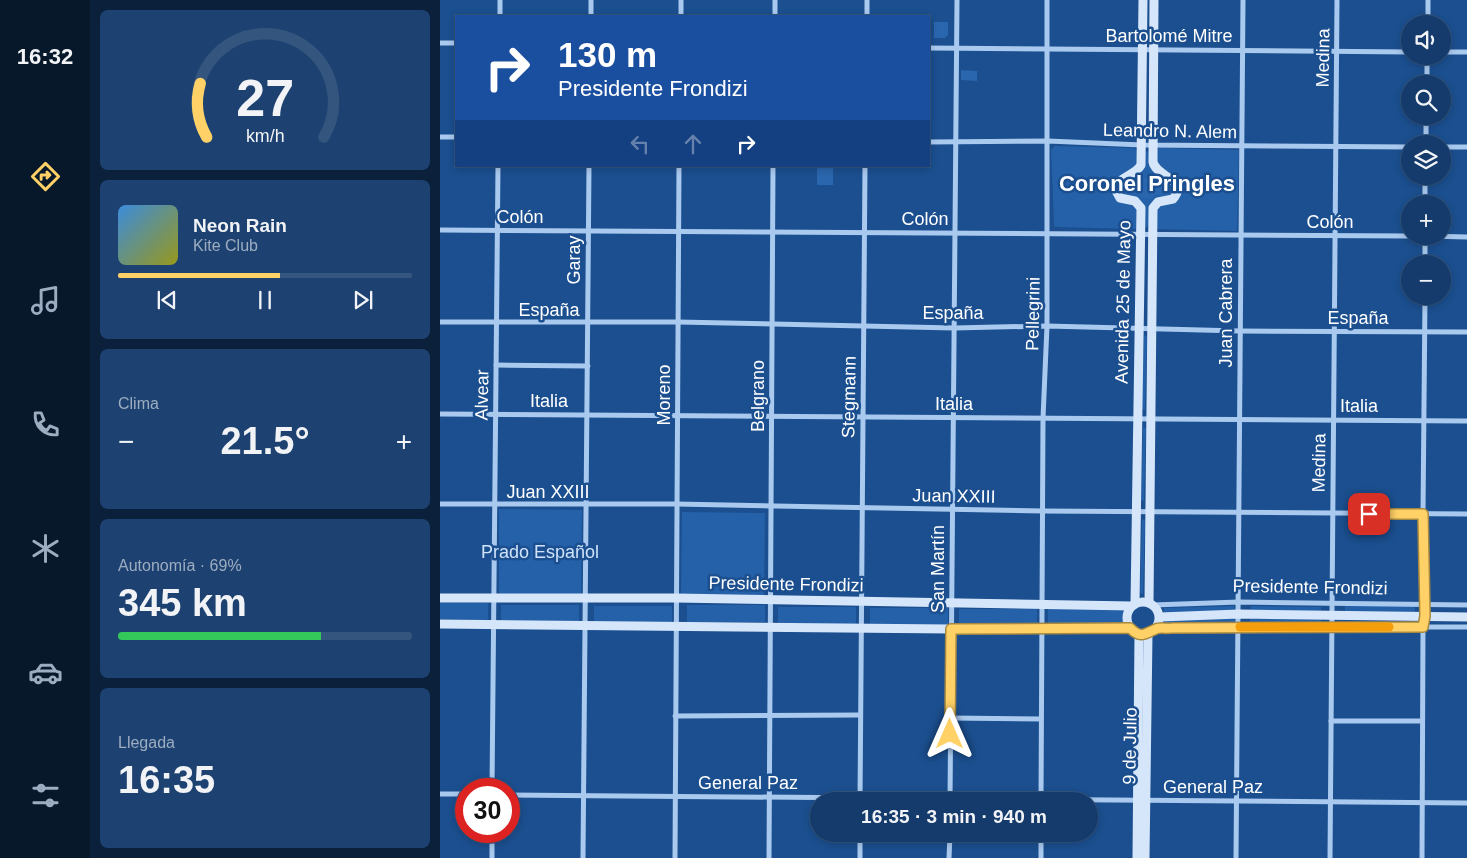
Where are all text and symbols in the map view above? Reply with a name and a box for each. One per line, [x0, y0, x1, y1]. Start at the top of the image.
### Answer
map controls [1401, 15, 1451, 305]
button: sound [1401, 15, 1451, 65]
street label: Bartolomé Mitre [1105, 26, 1233, 46]
street label: Medina [1312, 27, 1334, 88]
icon: right [475, 35, 540, 100]
text: 130 m [558, 35, 657, 74]
text: 16:32 [17, 44, 73, 69]
text: 27 [236, 69, 294, 127]
button: search [1401, 75, 1451, 125]
text: Presidente Frondizi [558, 76, 748, 101]
street label: Leandro N. Alem [1103, 120, 1237, 142]
text: km/h [246, 126, 284, 146]
icon: left [626, 130, 654, 158]
icon: ahead [679, 130, 707, 158]
icon: right [732, 130, 760, 158]
button: layers [1401, 135, 1451, 185]
icon: directions [28, 159, 63, 194]
district label: Coronel Pringles [1059, 171, 1235, 196]
button: + [1401, 195, 1451, 245]
street label: Colón [496, 207, 544, 227]
street label: Colón [901, 209, 949, 229]
street label: Colón [1306, 212, 1354, 232]
text: Neon Rain [193, 215, 287, 236]
street label: Avenida 25 de Mayo [1112, 220, 1134, 384]
street label: Garay [564, 235, 584, 285]
text: Kite Club [193, 237, 258, 254]
button: − [1401, 255, 1451, 305]
street label: Juan Cabrera [1216, 257, 1236, 368]
street label: Pellegrini [1022, 277, 1044, 351]
icon: music [28, 283, 63, 318]
icon: previous [153, 286, 181, 314]
icon: pause [251, 286, 279, 314]
icon: next [349, 286, 377, 314]
street label: España [518, 300, 581, 320]
street label: España [922, 303, 985, 323]
street label: España [1327, 308, 1390, 328]
street label: Stegmann [838, 356, 860, 438]
street label: Belgrano [748, 360, 768, 432]
street label: Moreno [654, 364, 674, 426]
street label: Alvear [472, 369, 492, 421]
street label: Italia [530, 391, 569, 411]
street label: Italia [935, 394, 974, 414]
text: Clima [118, 395, 159, 412]
street label: Italia [1340, 396, 1379, 416]
icon: phone [28, 407, 63, 442]
text: 21.5° [220, 420, 310, 462]
text: − [118, 426, 134, 457]
text: + [396, 426, 412, 457]
street label: Medina [1308, 432, 1330, 493]
street label: Juan XXIII [506, 482, 590, 502]
street label: Juan XXIII [912, 485, 996, 507]
pin [1348, 493, 1390, 535]
icon: arrive [1355, 500, 1383, 528]
street label: San Martín [928, 525, 948, 613]
icon: climate [28, 531, 63, 566]
park label: Prado Español [481, 542, 599, 562]
text: Autonomía · 69% [118, 557, 242, 574]
street label: Presidente Frondizi [708, 573, 864, 595]
street label: Presidente Frondizi [1232, 576, 1388, 598]
text: 345 km [118, 582, 247, 624]
icon: car [28, 655, 63, 690]
position arrow [923, 707, 975, 759]
street label: 9 de Julio [1119, 707, 1141, 785]
text: Llegada [118, 734, 175, 751]
text: 16:35 [118, 759, 215, 801]
street label: General Paz [698, 773, 798, 793]
street label: General Paz [1163, 777, 1263, 797]
icon: filters [28, 778, 63, 813]
speed limit sign: 30 [455, 778, 520, 843]
text: 16:35 · 3 min · 940 m [861, 806, 1047, 827]

